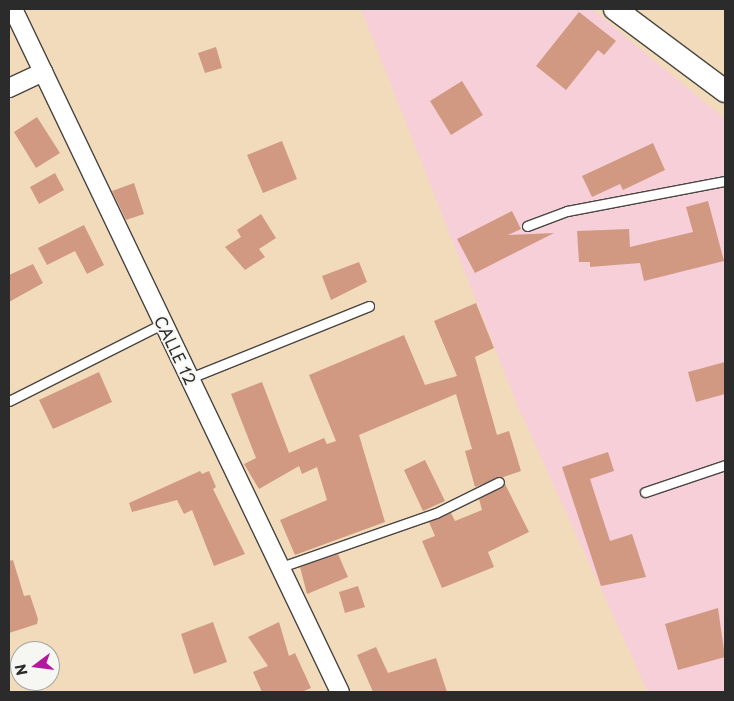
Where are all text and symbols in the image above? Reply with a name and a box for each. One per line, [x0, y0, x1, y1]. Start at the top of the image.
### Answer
street label: CALLE 12 [151, 312, 201, 388]
north arrow [10, 641, 60, 691]
text: N [9, 662, 33, 678]

